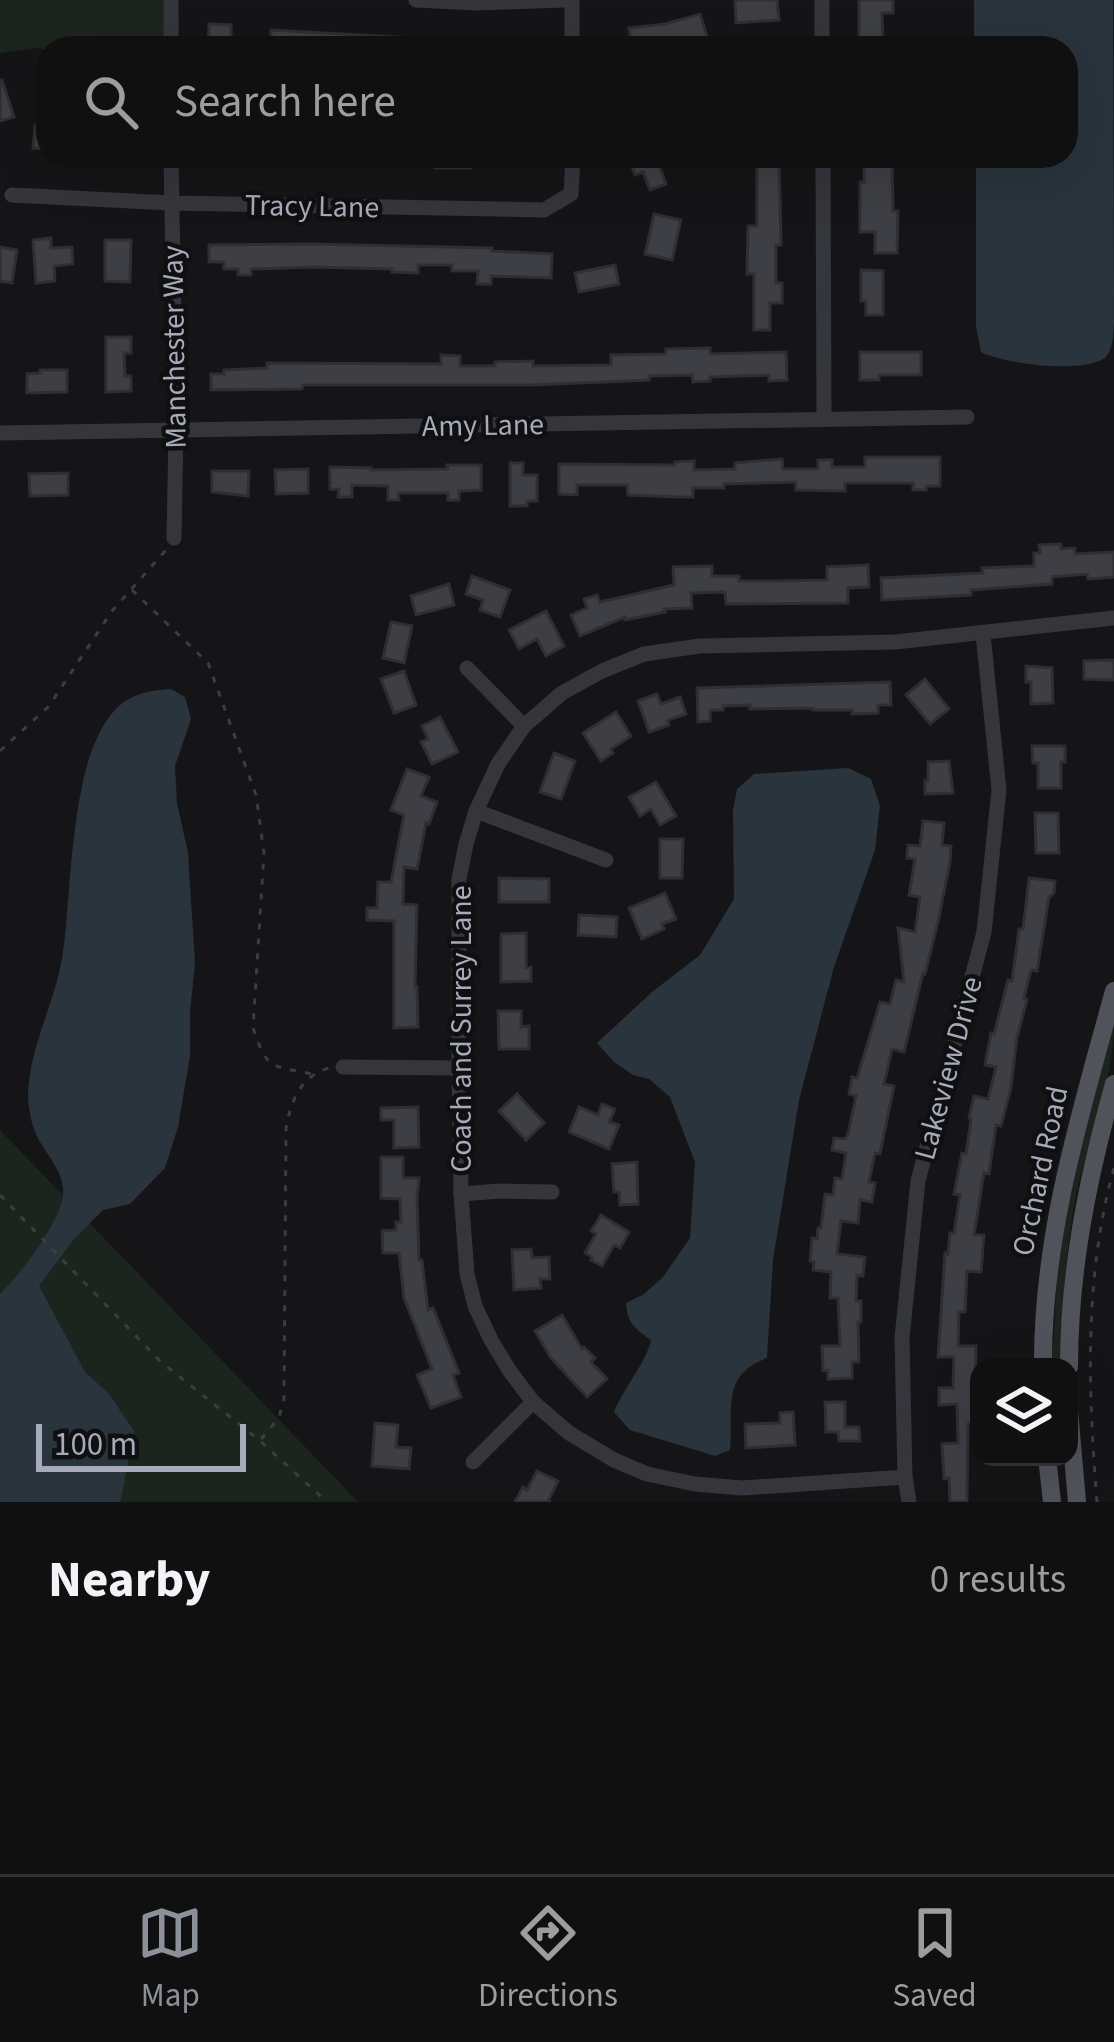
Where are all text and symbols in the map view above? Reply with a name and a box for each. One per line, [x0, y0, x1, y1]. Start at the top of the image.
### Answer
search box [36, 36, 1078, 168]
icon: search [78, 69, 144, 135]
text: Search here [174, 70, 396, 134]
street label: Tracy Lane [244, 184, 380, 229]
street label: Manchester Way [151, 245, 198, 449]
street label: Amy Lane [422, 403, 544, 448]
street label: Coach and Surrey Lane [440, 885, 483, 1173]
street label: Lakeview Drive [903, 972, 994, 1165]
street label: Orchard Road [1002, 1082, 1079, 1260]
map controls [970, 1358, 1078, 1466]
button: layers [970, 1358, 1078, 1466]
scale bar [36, 1418, 246, 1471]
text: 100 m [54, 1421, 137, 1468]
text: Nearby [48, 1544, 210, 1616]
text: 0 results [930, 1552, 1066, 1608]
tab: Map [137, 1900, 203, 2019]
tab: Directions [478, 1900, 618, 2019]
tab: Saved [892, 1900, 977, 2019]

